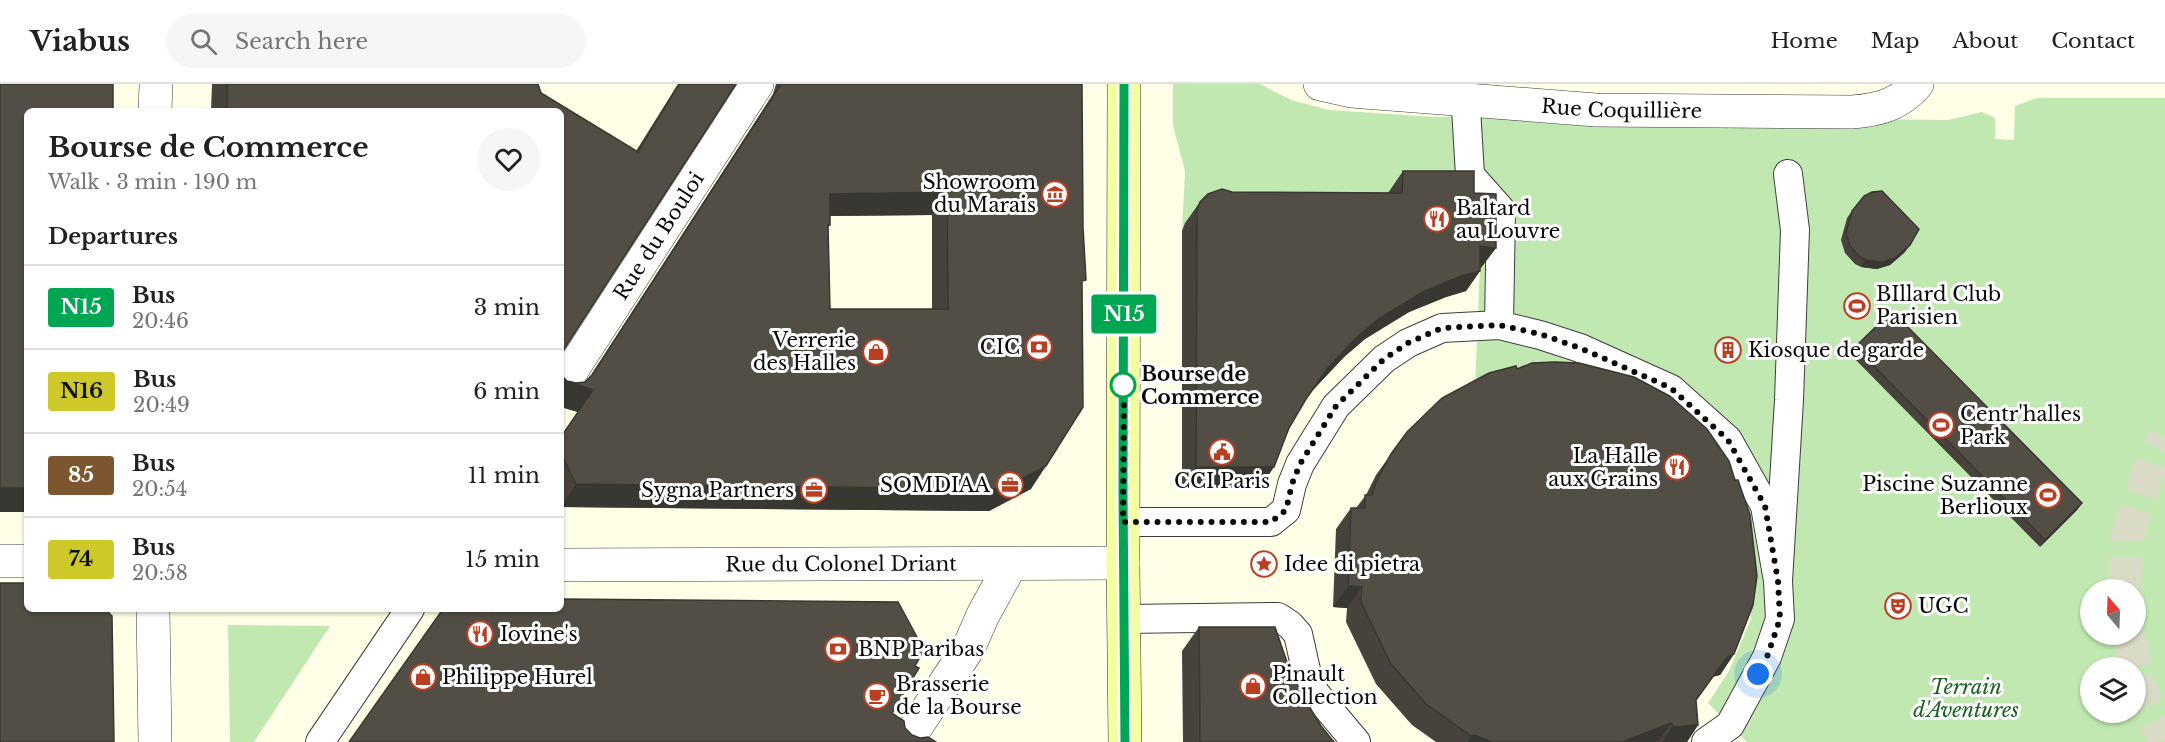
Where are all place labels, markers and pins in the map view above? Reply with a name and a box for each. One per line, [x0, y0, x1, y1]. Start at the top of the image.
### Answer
place label: Showroom du Marais [923, 170, 1037, 217]
museum icon: Showroom du Marais [1040, 179, 1070, 209]
place label: Baltard au Louvre [1456, 196, 1560, 243]
restaurant icon: Baltard au Louvre [1422, 204, 1452, 234]
place label: BIllard Club Parisien [1876, 282, 2001, 329]
sports icon: BIllard Club Parisien [1842, 291, 1872, 321]
place label: Verrerie des Halles [753, 328, 856, 375]
bank icon: CIC [1024, 332, 1054, 362]
place label: CIC [980, 335, 1020, 359]
building icon: Kiosque de garde [1713, 335, 1743, 365]
shop icon: Verrerie des Halles [861, 337, 891, 367]
place label: Kiosque de garde [1748, 338, 1924, 362]
place label: Bourse de Commerce [1141, 362, 1259, 409]
marker: Bourse de Commerce [1110, 372, 1136, 398]
place label: Centr'halles Park [1960, 402, 2081, 449]
sports icon: Centr'halles Park [1926, 410, 1956, 440]
public building icon: CCI Paris [1207, 437, 1237, 467]
place label: La Halle aux Grains [1548, 444, 1658, 491]
restaurant icon: La Halle aux Grains [1662, 452, 1692, 482]
place label: CCI Paris [1174, 469, 1270, 493]
office icon: SOMDIAA [995, 470, 1025, 500]
place label: Piscine Suzanne Berlioux [1862, 472, 2028, 519]
place label: SOMDIAA [880, 473, 991, 497]
office icon: Sygna Partners [799, 475, 829, 505]
place label: Sygna Partners [641, 478, 794, 502]
sports icon: Piscine Suzanne Berlioux [2033, 480, 2063, 510]
place icon: Idee di pietra [1249, 549, 1279, 579]
place label: Idee di pietra [1284, 552, 1421, 576]
theatre icon: UGC [1883, 591, 1913, 621]
place label: UGC [1918, 594, 1968, 618]
restaurant icon: Iovine's [465, 619, 495, 649]
place label: Iovine's [500, 622, 578, 646]
bank icon: BNP Paribas [823, 634, 853, 664]
place label: BNP Paribas [858, 637, 984, 661]
shop icon: Philippe Hurel [408, 662, 438, 692]
place label: Pinault Collection [1272, 662, 1378, 709]
place label: Philippe Hurel [442, 665, 593, 689]
shop icon: Pinault Collection [1238, 671, 1268, 701]
place label: Brasserie de la Bourse [896, 672, 1022, 719]
cafe icon: Brasserie de la Bourse [862, 681, 892, 711]

